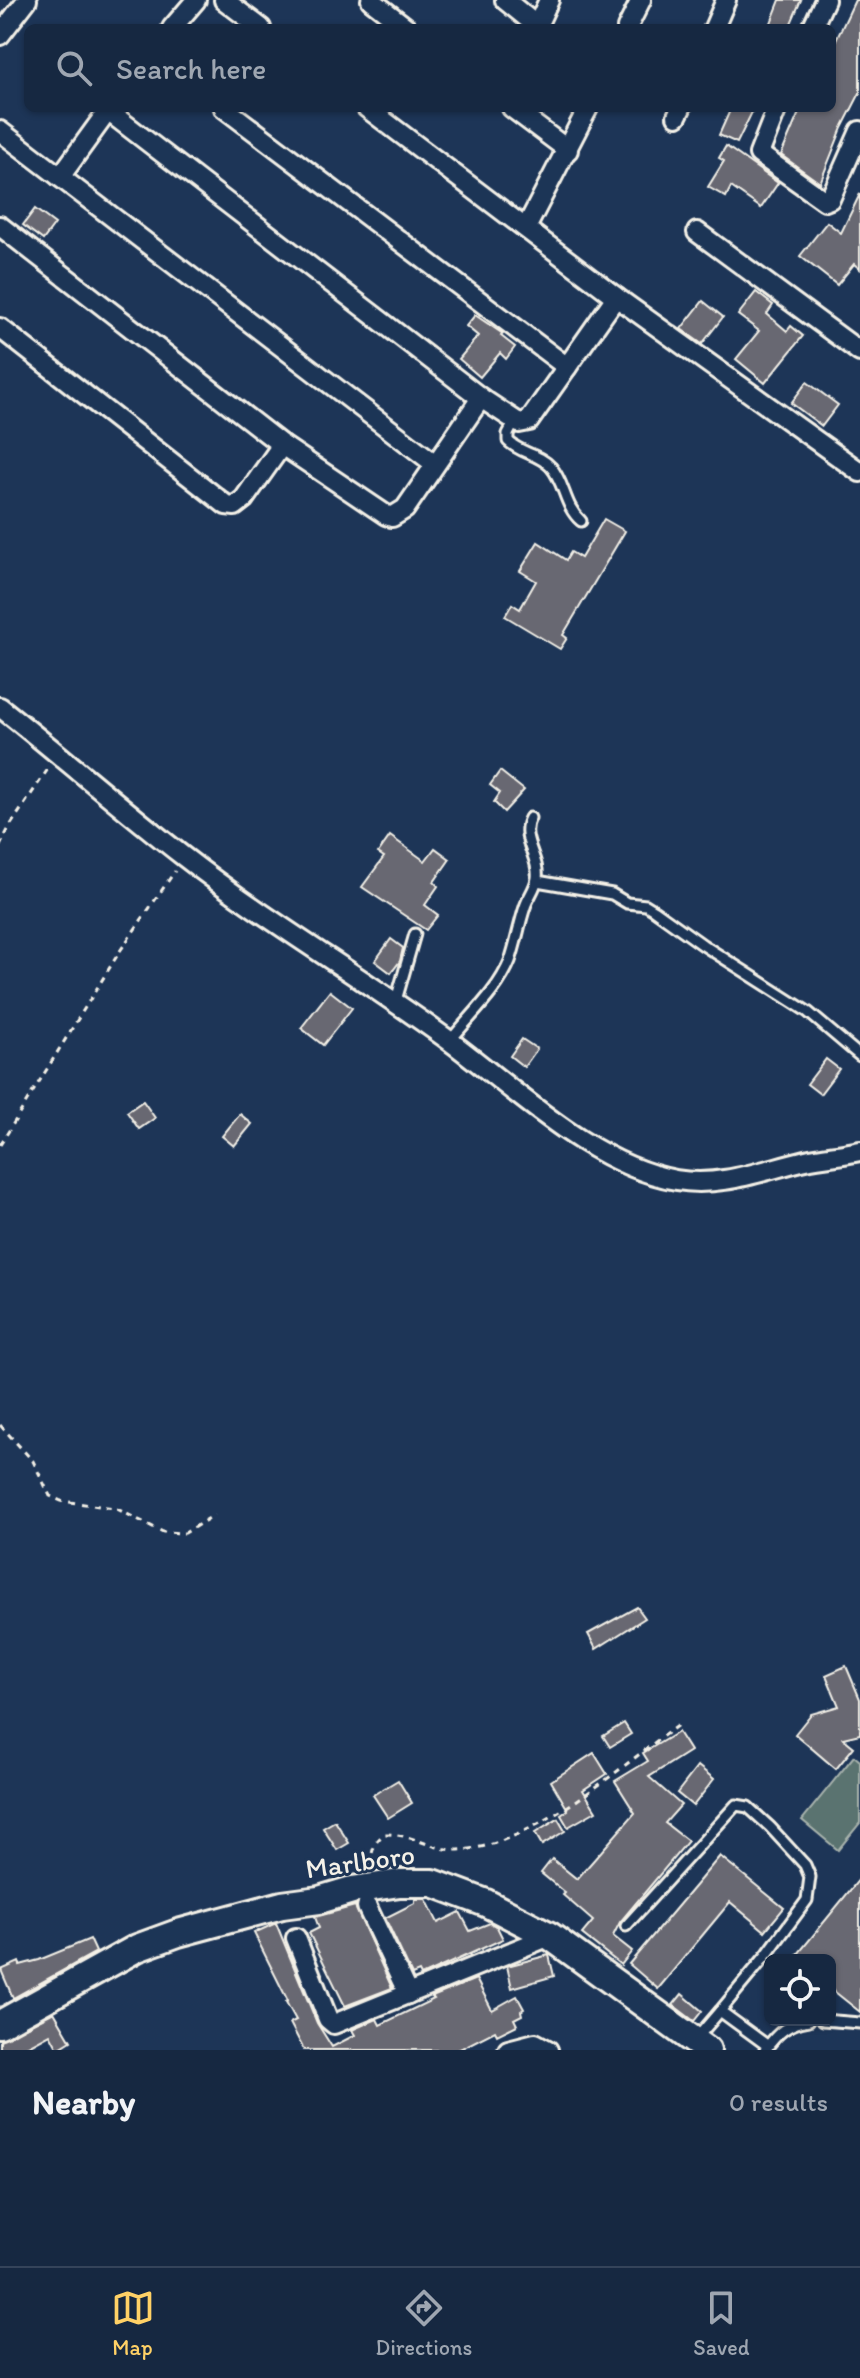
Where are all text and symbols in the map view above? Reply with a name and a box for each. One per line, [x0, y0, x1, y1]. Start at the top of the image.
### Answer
search box [24, 24, 836, 112]
icon: search [52, 46, 96, 90]
text: Search here [116, 50, 266, 87]
street label: Marlboro [303, 1837, 417, 1885]
map controls [764, 1954, 836, 2026]
button: locate [764, 1954, 836, 2026]
text: Nearby [32, 2082, 135, 2123]
text: 0 results [729, 2086, 828, 2118]
tab: Map [111, 2286, 155, 2361]
tab: Directions [376, 2286, 472, 2361]
tab: Saved [693, 2286, 749, 2361]

